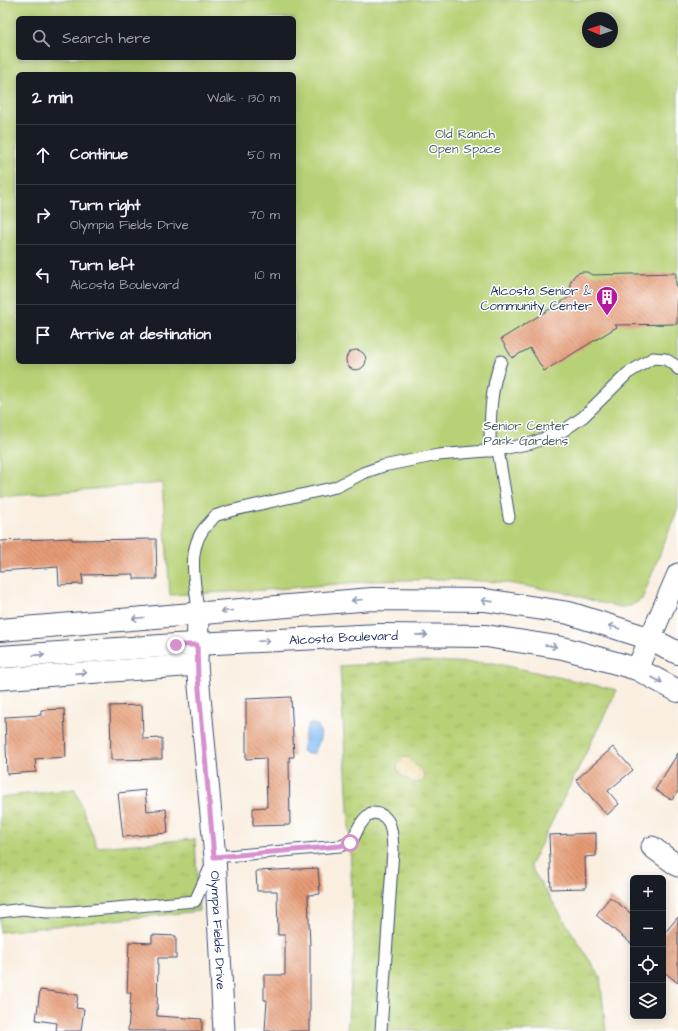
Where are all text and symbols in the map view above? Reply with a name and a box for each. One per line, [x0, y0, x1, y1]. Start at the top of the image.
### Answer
north arrow [582, 12, 618, 48]
search box [16, 16, 296, 60]
icon: search [30, 27, 52, 49]
text: Search here [62, 28, 151, 49]
text: 2 min [32, 86, 73, 110]
text: Walk · 130 m [207, 89, 280, 107]
park label: Old Ranch Open Space [429, 125, 501, 158]
icon: ahead [32, 144, 54, 166]
text: Continue [70, 144, 128, 165]
text: 50 m [247, 146, 280, 164]
text: Turn right [70, 195, 141, 216]
icon: right [32, 204, 54, 226]
text: 70 m [248, 206, 280, 224]
text: Olympia Fields Drive [70, 216, 189, 234]
text: Turn left [70, 255, 134, 276]
icon: left [32, 264, 54, 286]
text: 10 m [255, 266, 280, 284]
text: Alcosta Boulevard [70, 276, 179, 294]
place label: Alcosta Senior & Community Center [480, 282, 592, 316]
building icon: Alcosta Senior & Community Center [594, 284, 620, 317]
icon: arrive [32, 324, 54, 346]
text: Arrive at destination [70, 324, 211, 345]
park label: Senior Center Park Gardens [483, 417, 569, 450]
one-way arrow [351, 596, 364, 604]
one-way arrow [481, 597, 494, 604]
one-way arrow [221, 607, 234, 614]
one-way arrow [132, 614, 145, 622]
one-way arrow [607, 623, 620, 630]
street label: Alcosta Boulevard [289, 627, 398, 649]
one-way arrow [415, 631, 428, 639]
route end [167, 636, 185, 654]
one-way arrow [257, 637, 270, 644]
one-way arrow [544, 642, 557, 650]
one-way arrow [32, 651, 45, 658]
one-way arrow [74, 669, 87, 676]
one-way arrow [651, 677, 663, 684]
route start [341, 834, 359, 852]
street label: Olympia Fields Drive [205, 870, 230, 990]
map controls [630, 875, 666, 1019]
button: + [630, 875, 666, 911]
button: − [630, 911, 666, 947]
button: locate [630, 947, 666, 983]
button: layers [630, 983, 666, 1019]

